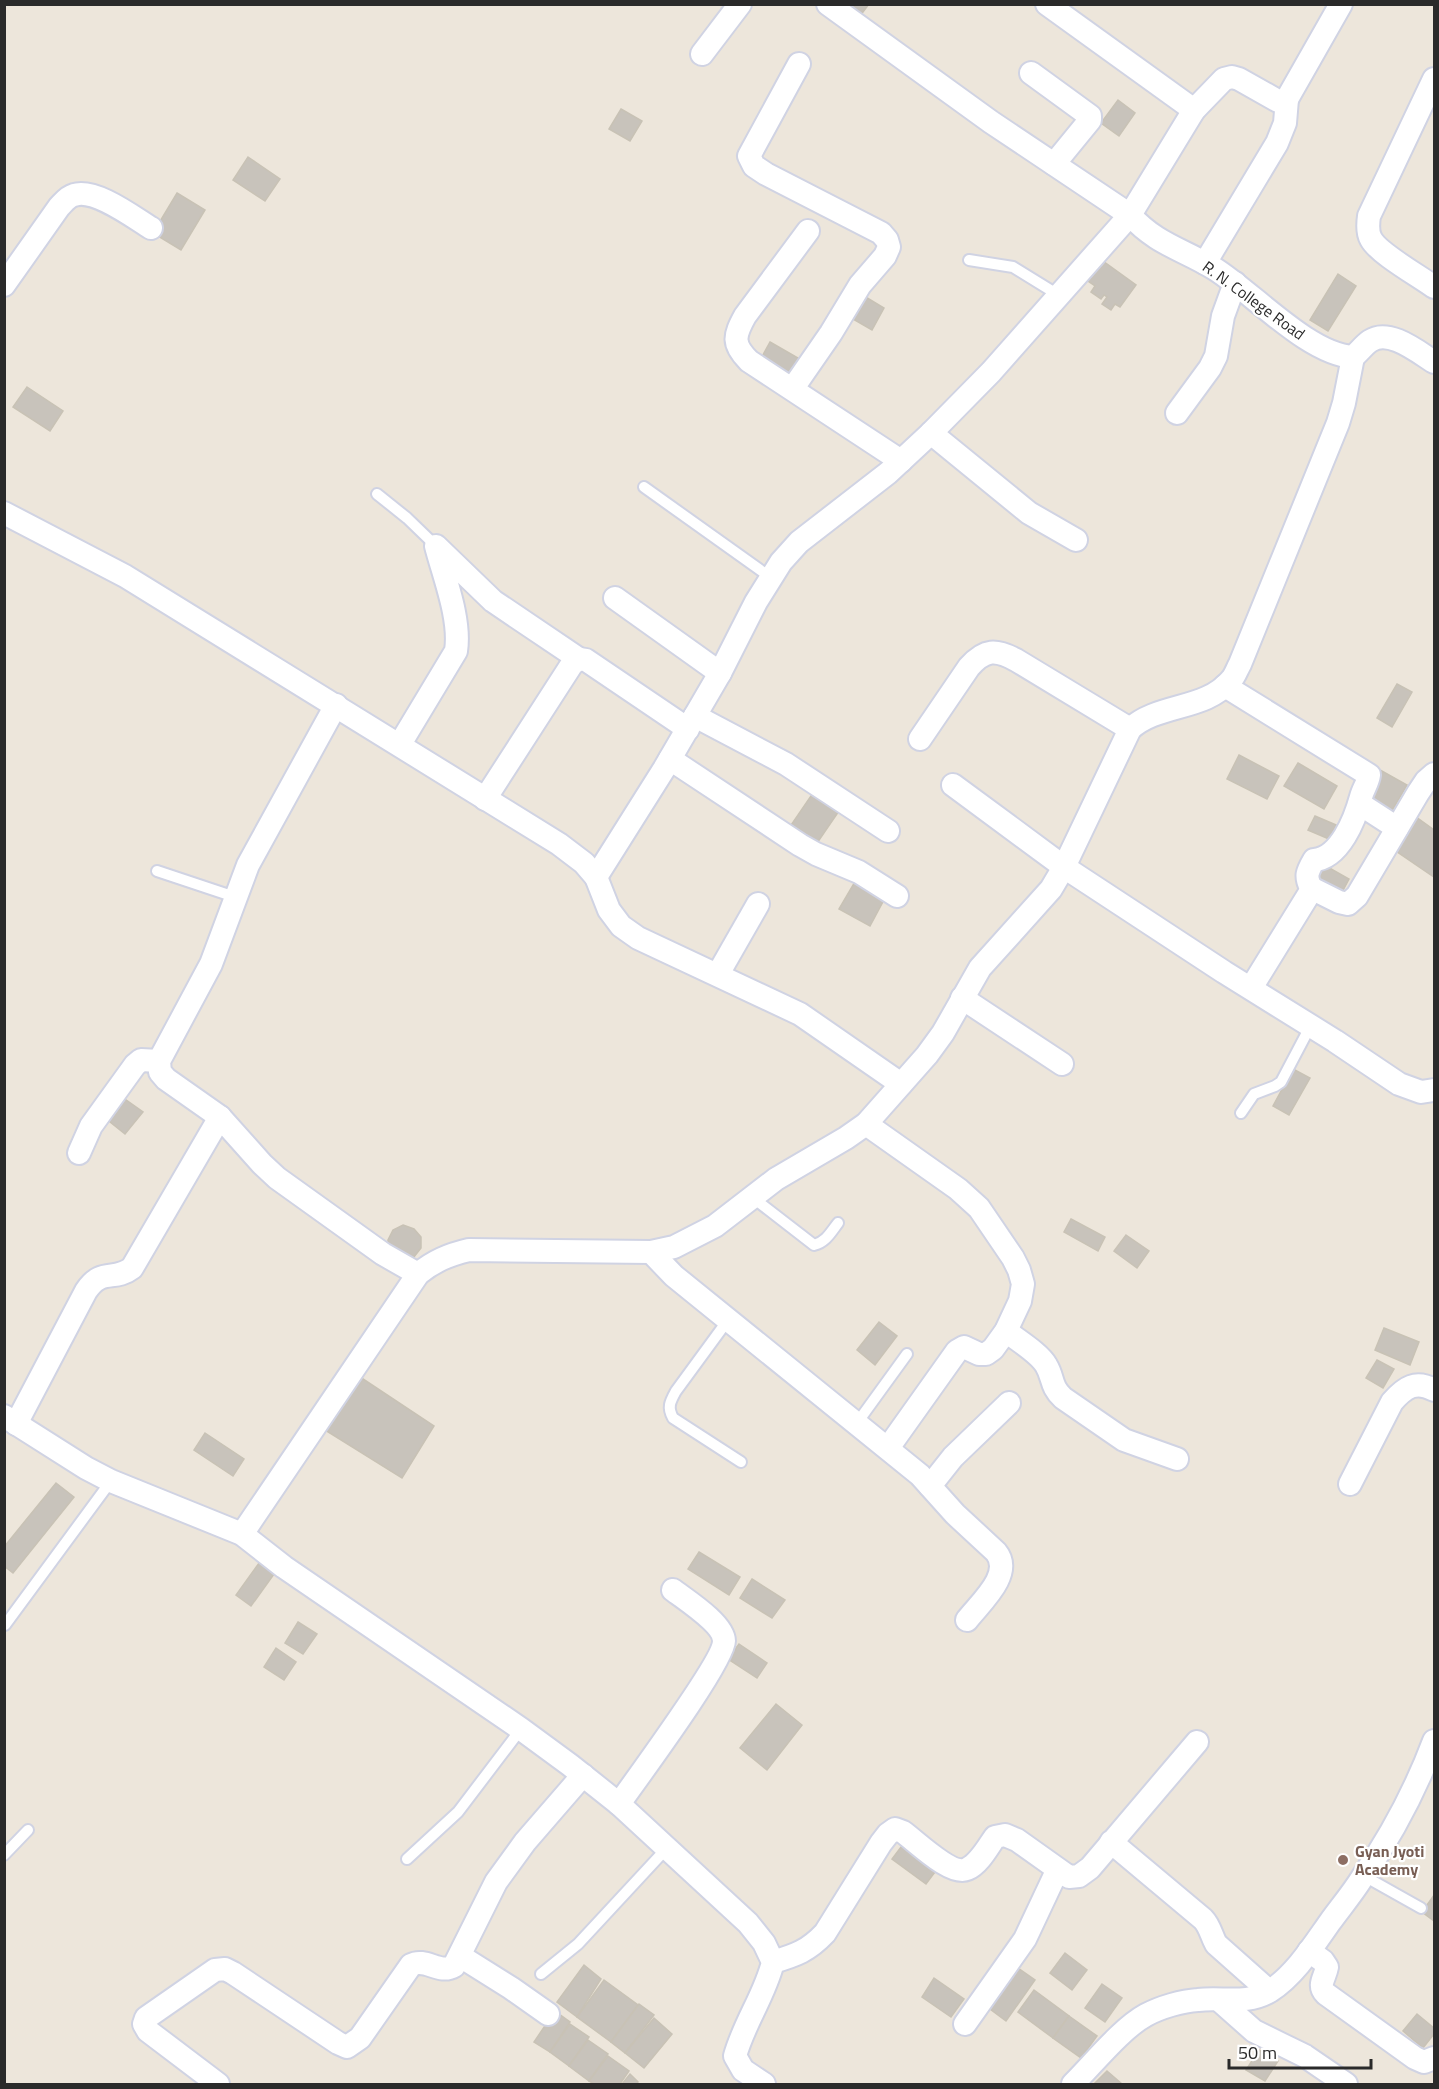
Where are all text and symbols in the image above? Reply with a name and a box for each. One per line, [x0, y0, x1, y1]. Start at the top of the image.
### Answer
street label: R. N. College Road [1198, 255, 1310, 345]
place label: Gyan Jyoti Academy [1355, 1839, 1424, 1881]
marker: Gyan Jyoti Academy [1336, 1853, 1350, 1867]
scale bar [1229, 2032, 1372, 2070]
text: 50 m [1238, 2039, 1277, 2066]

